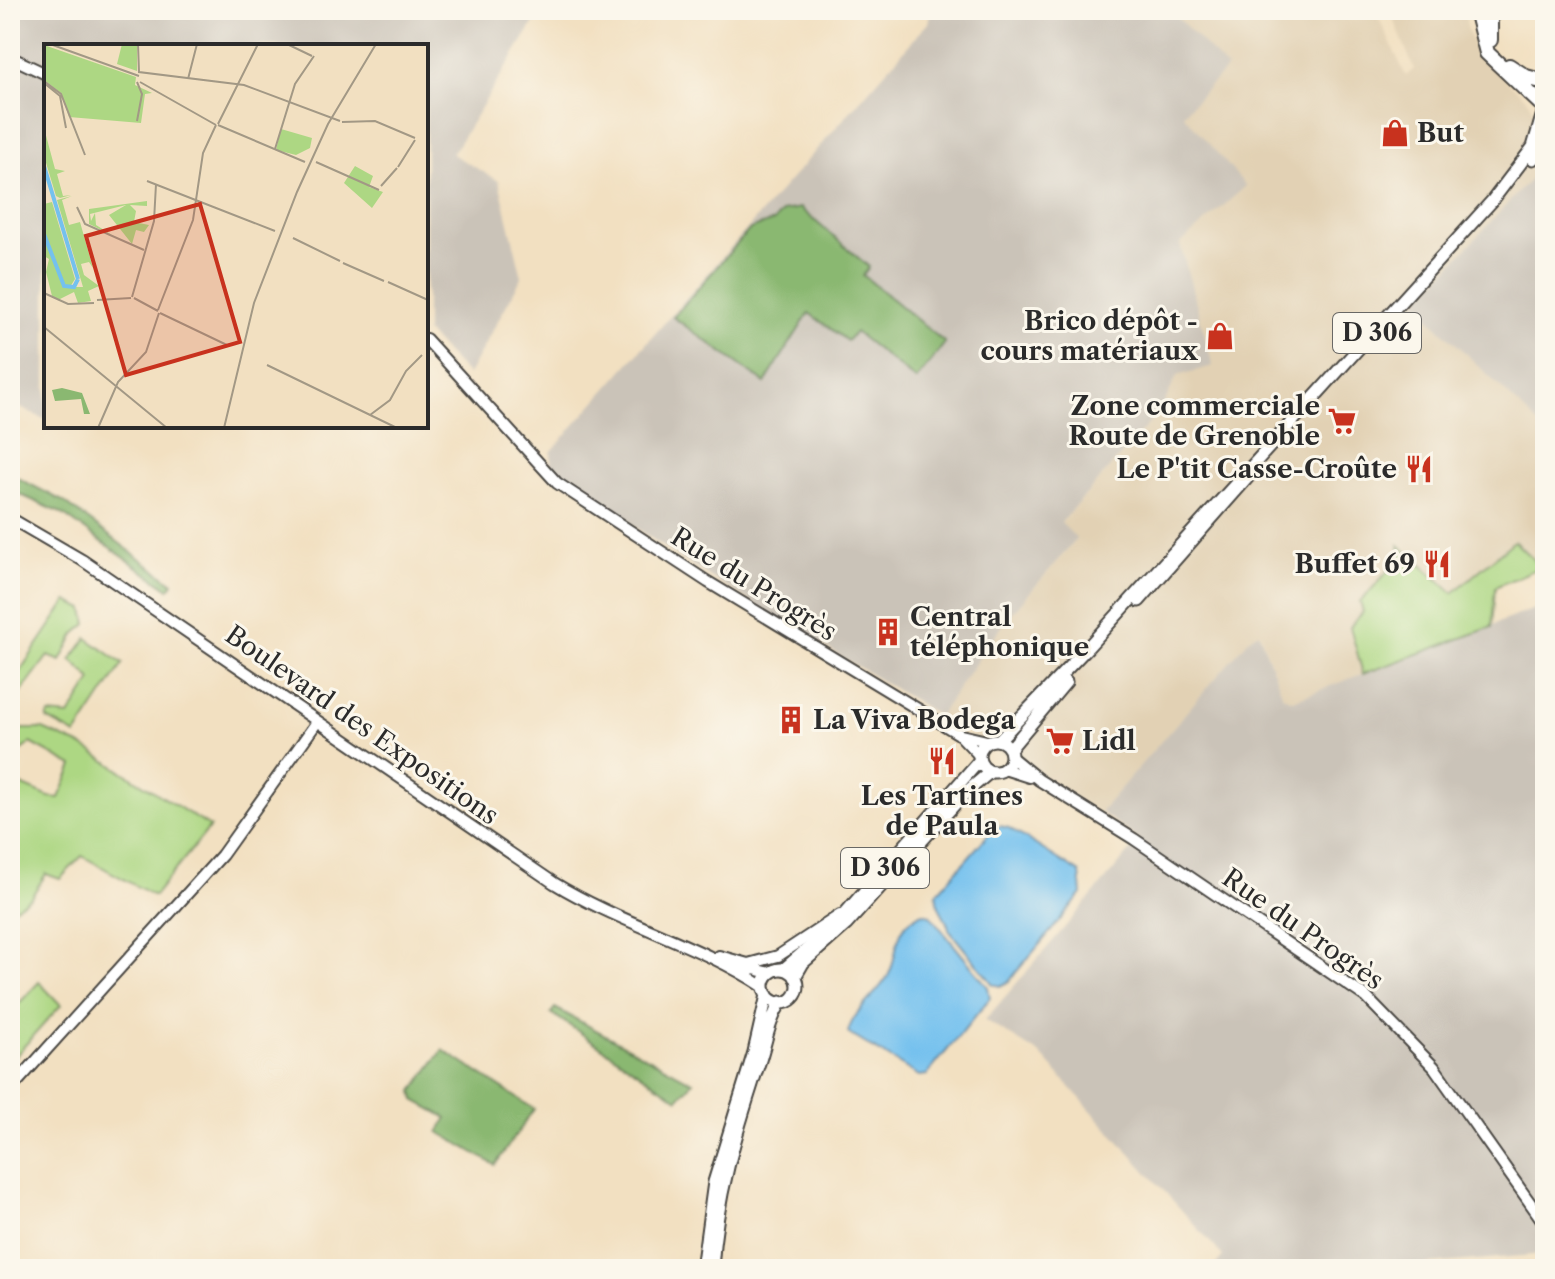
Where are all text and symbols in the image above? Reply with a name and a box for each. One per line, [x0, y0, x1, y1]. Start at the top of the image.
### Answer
inset map [44, 44, 428, 428]
place label: But [1417, 117, 1465, 149]
shop icon: But [1380, 118, 1410, 148]
place label: Brico dépôt - cours matériaux [981, 305, 1199, 367]
road number: D 306 [1333, 313, 1421, 353]
shop icon: Brico dépôt - cours matériaux [1205, 321, 1235, 351]
place label: Zone commerciale Route de Grenoble [1069, 390, 1320, 452]
supermarket icon: Zone commerciale Route de Grenoble [1327, 406, 1357, 436]
place label: Le P'tit Casse-Croûte [1117, 453, 1397, 485]
restaurant icon: Le P'tit Casse-Croûte [1404, 454, 1434, 484]
street label: Rue du Progrès [665, 520, 843, 648]
place label: Buffet 69 [1295, 548, 1415, 580]
restaurant icon: Buffet 69 [1422, 549, 1452, 579]
place label: Central téléphonique [910, 601, 1089, 663]
building icon: Central téléphonique [873, 617, 903, 647]
street label: Boulevard des Expositions [219, 618, 505, 832]
place label: La Viva Bodega [813, 704, 1016, 736]
building icon: La Viva Bodega [776, 705, 806, 735]
place label: Lidl [1082, 725, 1136, 757]
supermarket icon: Lidl [1045, 726, 1075, 756]
restaurant icon: Les Tartines de Paula [927, 746, 957, 776]
place label: Les Tartines de Paula [861, 780, 1023, 842]
road number: D 306 [841, 848, 929, 888]
street label: Rue du Progrès [1216, 862, 1390, 996]

